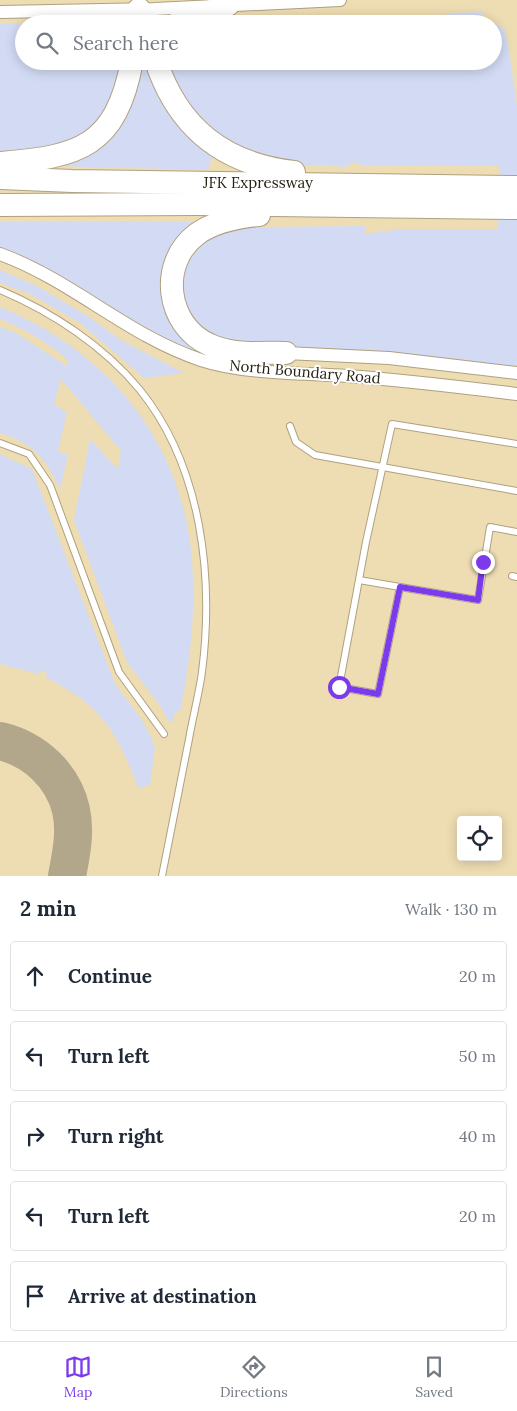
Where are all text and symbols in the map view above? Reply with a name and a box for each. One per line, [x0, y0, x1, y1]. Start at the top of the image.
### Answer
search box [15, 15, 502, 70]
icon: search [33, 29, 61, 57]
text: Search here [73, 31, 179, 55]
street label: JFK Expressway [202, 173, 313, 192]
street label: North Boundary Road [229, 355, 381, 388]
route end [472, 551, 495, 574]
route start [328, 676, 351, 699]
map controls [457, 816, 502, 861]
button: locate [457, 816, 502, 861]
text: 2 min [20, 895, 76, 922]
text: Walk · 130 m [405, 899, 497, 919]
icon: ahead [21, 962, 49, 990]
text: Continue [68, 964, 152, 988]
text: 20 m [459, 966, 496, 986]
icon: left [21, 1042, 49, 1070]
text: Turn left [68, 1044, 149, 1068]
text: 50 m [459, 1046, 496, 1066]
icon: right [21, 1122, 49, 1150]
text: Turn right [68, 1124, 164, 1148]
text: 40 m [459, 1126, 496, 1146]
icon: left [21, 1202, 49, 1230]
text: Turn left [68, 1204, 149, 1228]
text: 20 m [459, 1206, 496, 1226]
icon: arrive [21, 1282, 49, 1310]
text: Arrive at destination [68, 1284, 257, 1308]
tab: Map [64, 1353, 92, 1401]
tab: Directions [220, 1353, 288, 1401]
tab: Saved [415, 1353, 453, 1401]

